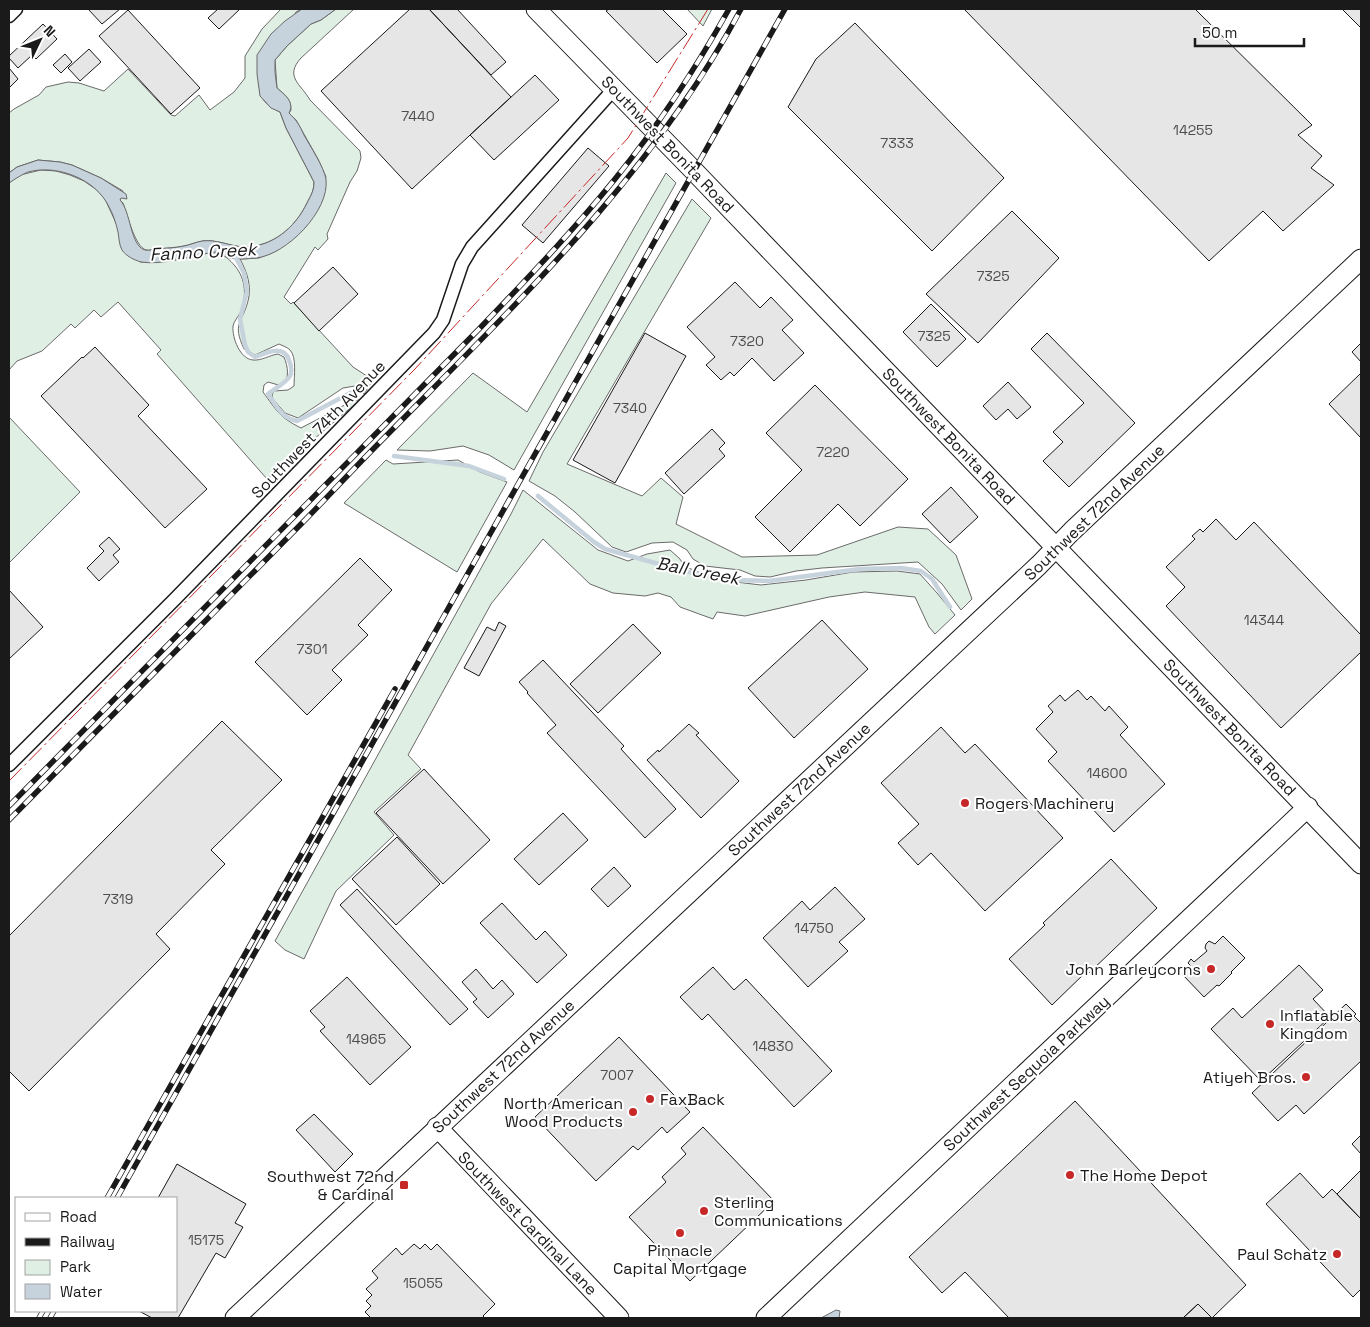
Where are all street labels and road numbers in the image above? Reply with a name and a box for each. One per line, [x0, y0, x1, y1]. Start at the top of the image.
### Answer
street label: Southwest Bonita Road [597, 71, 739, 217]
street label: Southwest 74th Avenue [247, 356, 390, 503]
street label: Southwest Bonita Road [878, 363, 1020, 509]
street label: Southwest 72nd Avenue [1020, 440, 1169, 585]
street label: Southwest Bonita Road [1159, 654, 1301, 800]
street label: Southwest 72nd Avenue [724, 718, 875, 861]
street label: Southwest Sequoia Parkway [939, 991, 1114, 1156]
street label: Southwest 72nd Avenue [428, 995, 579, 1138]
street label: Southwest Cardinal Lane [453, 1147, 602, 1300]

